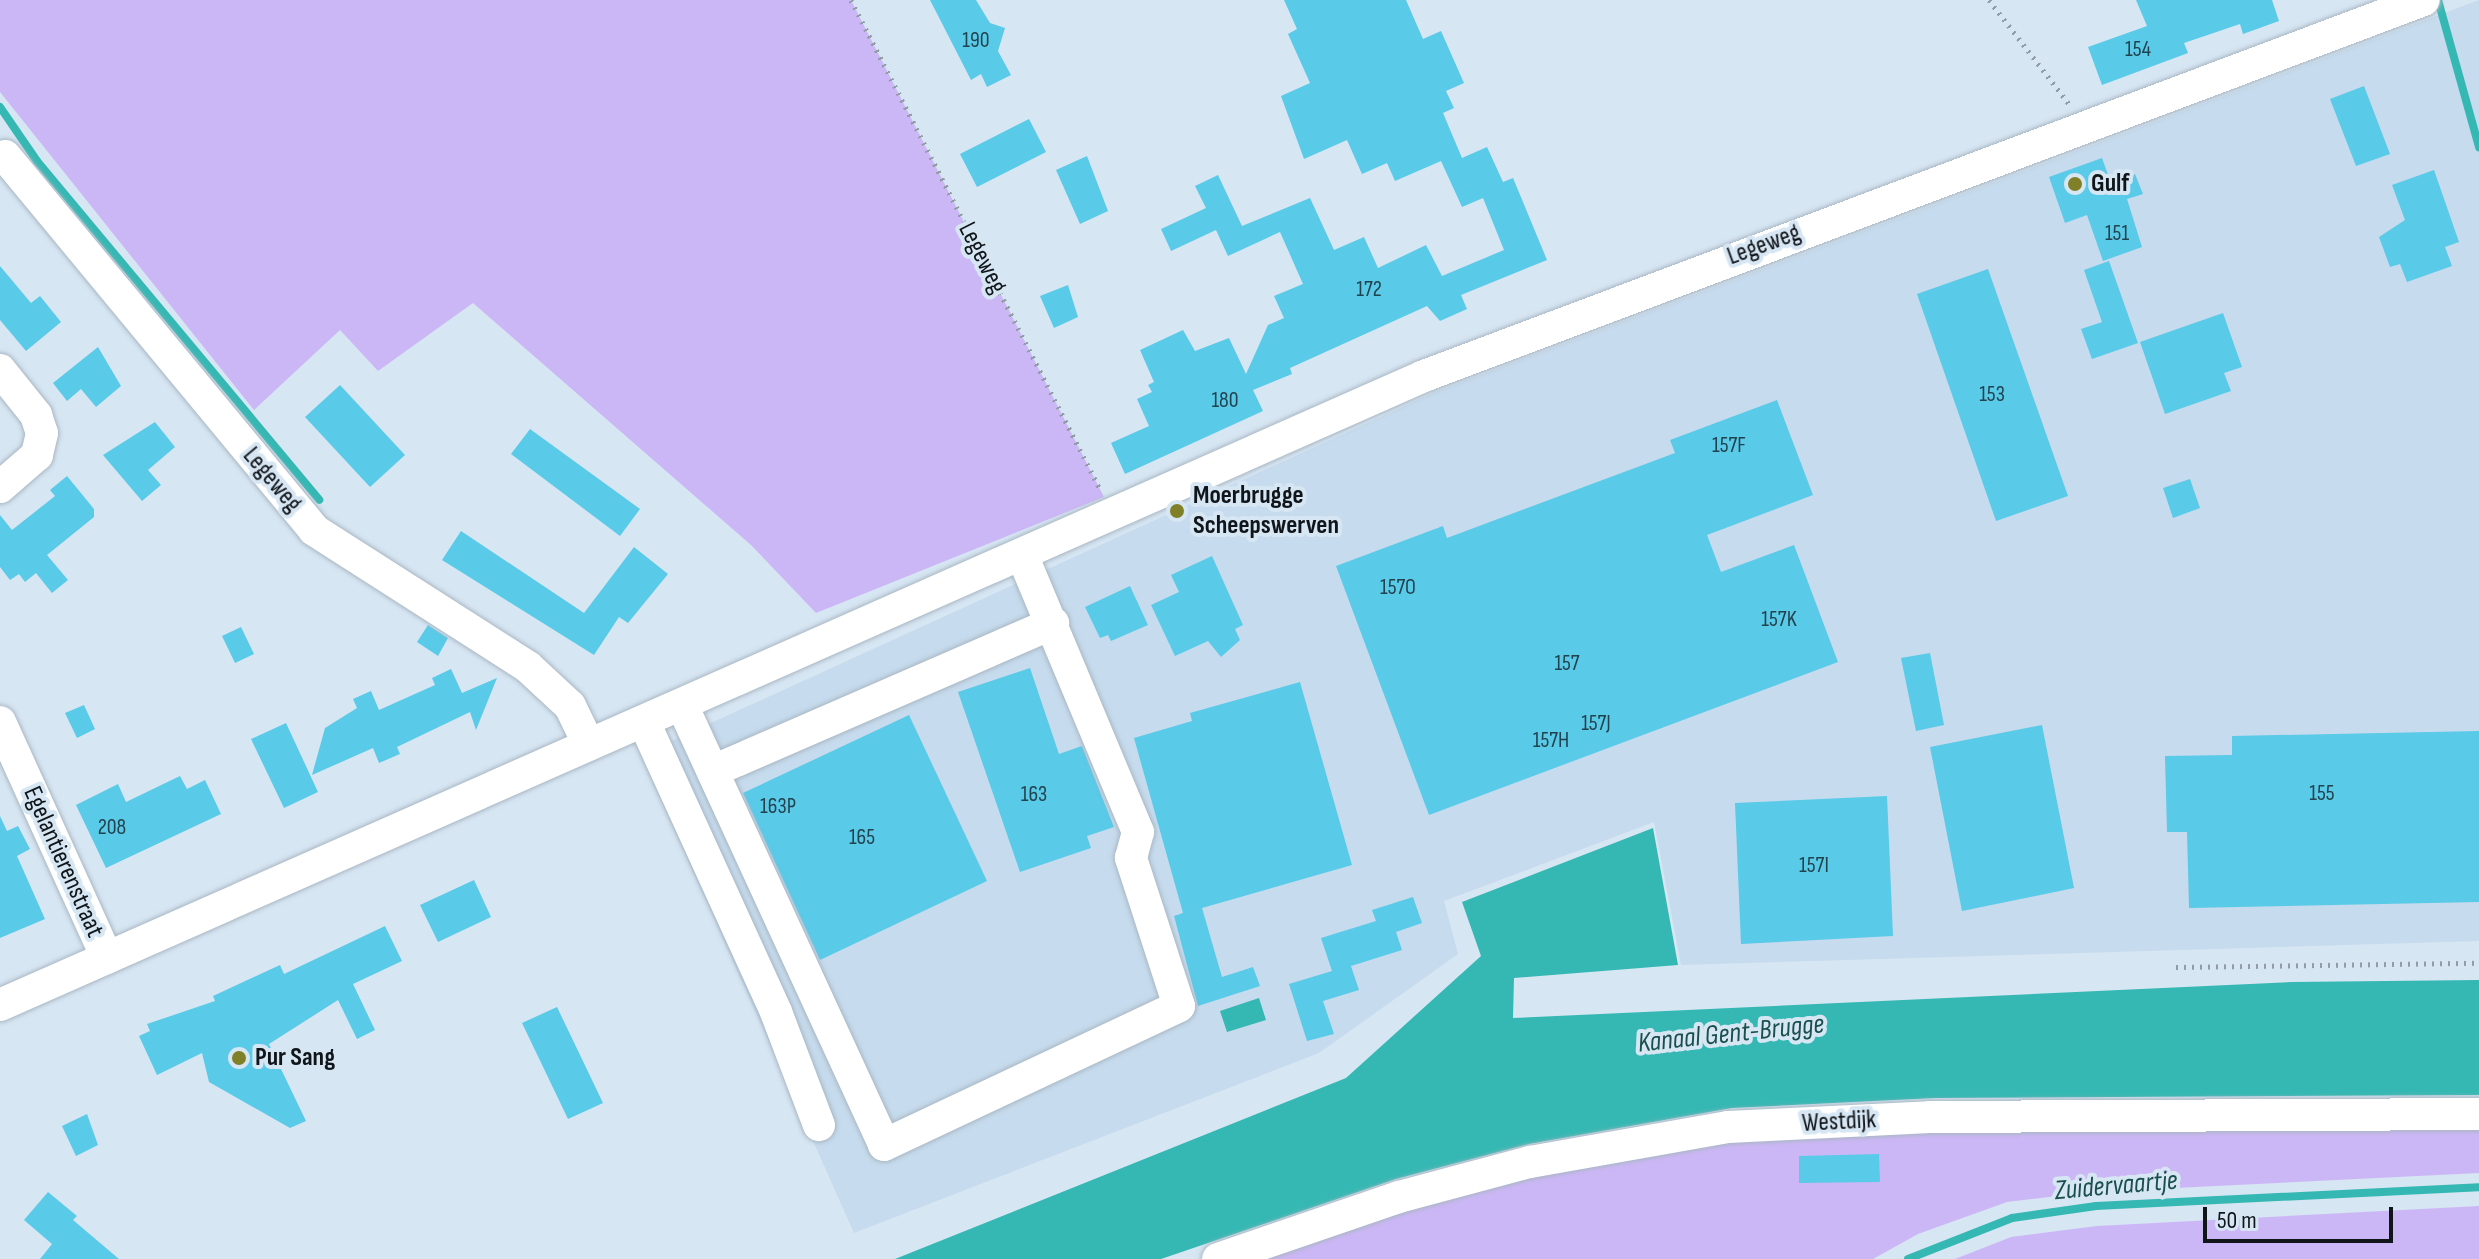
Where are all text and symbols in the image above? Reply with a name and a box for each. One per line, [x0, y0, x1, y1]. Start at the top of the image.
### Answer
house number: 190 [962, 28, 990, 54]
house number: 154 [2125, 37, 2151, 63]
place label: Gulf [2091, 168, 2129, 200]
marker: Gulf [2066, 175, 2084, 193]
street label: Legeweg [951, 217, 1013, 299]
street label: Legeweg [1723, 217, 1805, 273]
house number: 151 [2105, 221, 2129, 247]
house number: 172 [1356, 277, 1382, 303]
house number: 153 [1979, 382, 2005, 408]
house number: 180 [1211, 388, 1239, 414]
house number: 157F [1712, 433, 1746, 459]
street label: Legeweg [236, 441, 308, 519]
place label: Moerbrugge Scheepswerven [1193, 480, 1339, 542]
marker: Moerbrugge Scheepswerven [1168, 502, 1186, 520]
house number: 157O [1380, 575, 1416, 601]
house number: 157K [1761, 607, 1797, 633]
house number: 157 [1554, 651, 1580, 677]
house number: 157J [1581, 711, 1611, 737]
house number: 157H [1533, 728, 1569, 754]
house number: 155 [2309, 781, 2335, 807]
street label: Egelantierenstraat [16, 782, 110, 942]
house number: 163 [1021, 782, 1047, 808]
house number: 163P [760, 794, 796, 820]
house number: 208 [98, 815, 126, 841]
house number: 165 [849, 825, 875, 851]
house number: 157I [1799, 853, 1829, 879]
water label: Kanaal Gent-Brugge [1636, 1008, 1826, 1060]
place label: Pur Sang [255, 1042, 335, 1074]
marker: Pur Sang [230, 1049, 248, 1067]
street label: Westdijk [1801, 1104, 1877, 1140]
water label: Zuidervaartje [2053, 1164, 2179, 1208]
scale bar [2207, 1191, 2397, 1241]
text: 50 m [2217, 1206, 2257, 1235]

